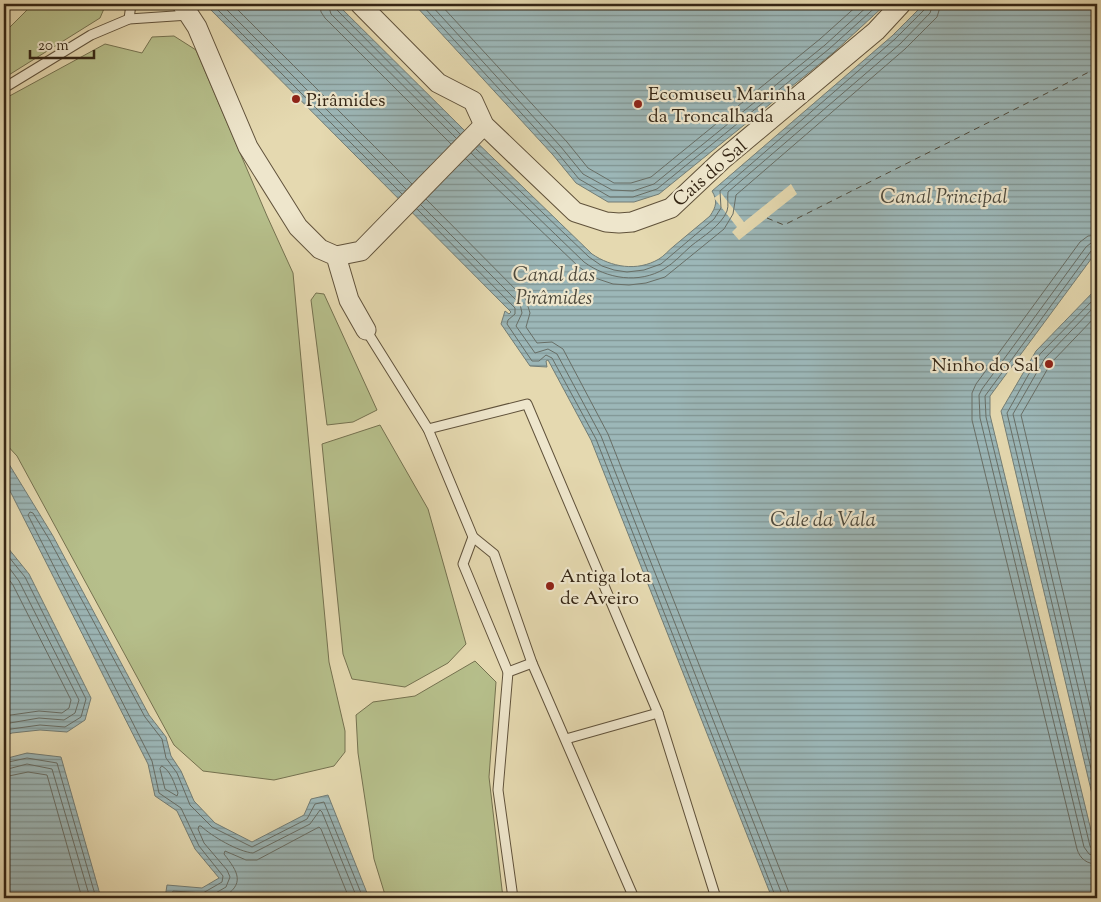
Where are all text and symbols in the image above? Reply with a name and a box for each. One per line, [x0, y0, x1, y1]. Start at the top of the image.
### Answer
scale bar [30, 28, 94, 60]
text: 20 m [38, 36, 69, 57]
place label: Ecomuseu Marinha da Troncalhada [648, 82, 806, 131]
place label: Pirâmides [306, 88, 386, 115]
marker: Pirâmides [290, 93, 302, 105]
marker: Ecomuseu Marinha da Troncalhada [632, 98, 644, 110]
street label: Cais do Sal [667, 134, 754, 214]
water label: Canal Principal [880, 184, 1008, 213]
water label: Canal das Pirâmides [513, 262, 596, 314]
place label: Ninho do Sal [932, 353, 1039, 380]
marker: Ninho do Sal [1043, 358, 1055, 370]
water label: Cale da Vala [770, 507, 876, 536]
place label: Antiga lota de Aveiro [560, 564, 651, 613]
marker: Antiga lota de Aveiro [544, 580, 556, 592]

